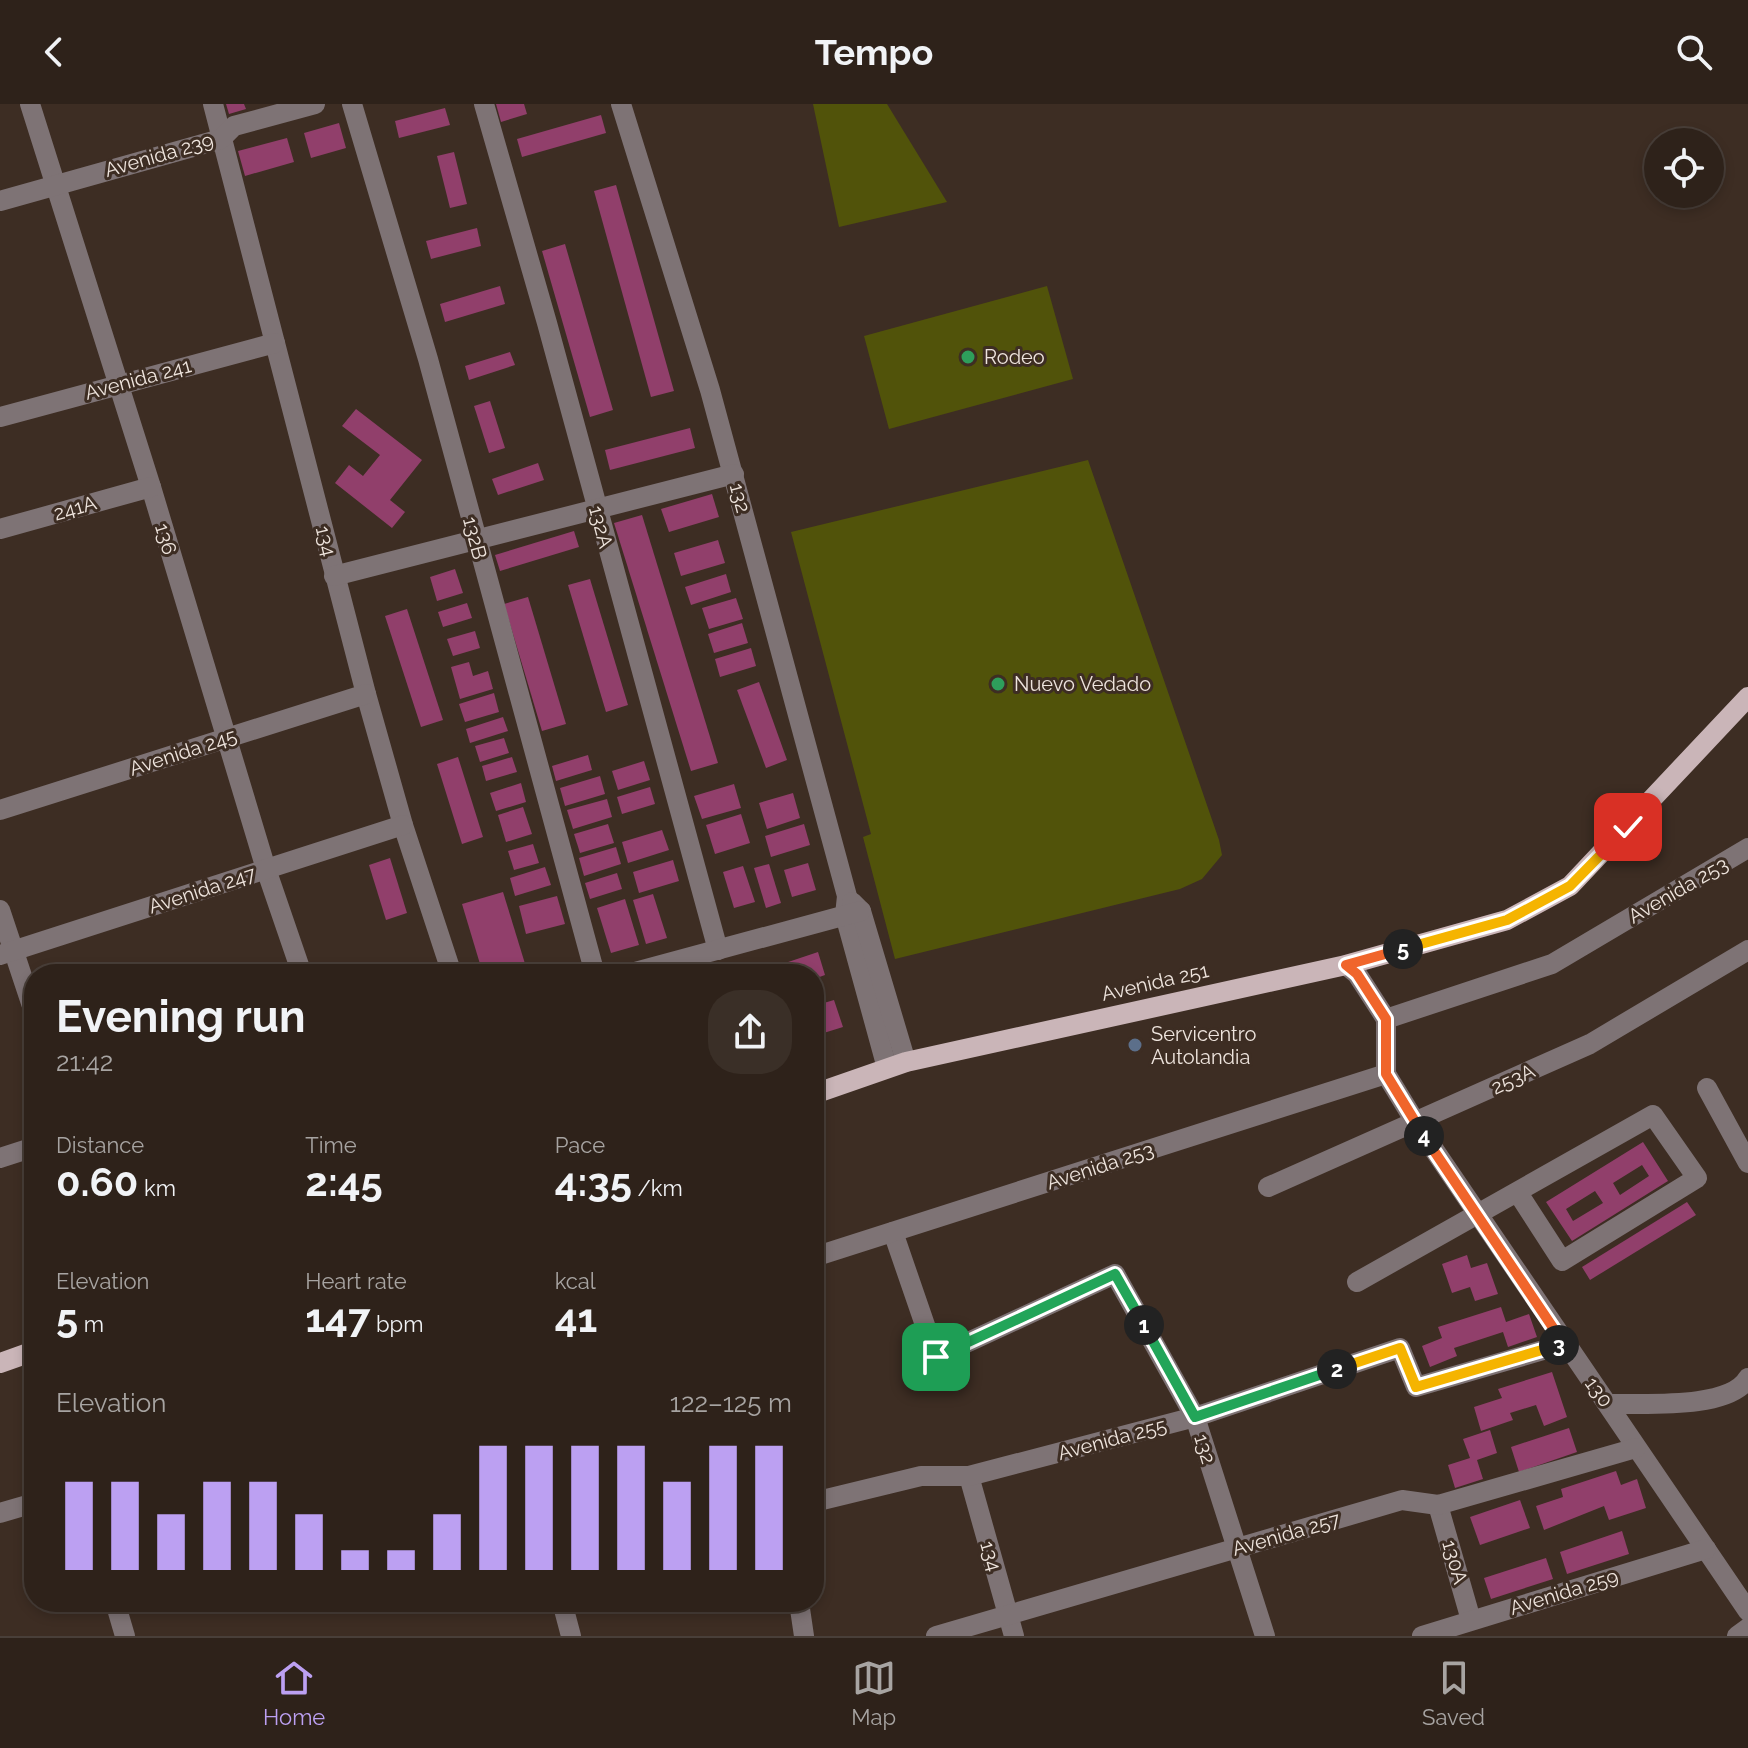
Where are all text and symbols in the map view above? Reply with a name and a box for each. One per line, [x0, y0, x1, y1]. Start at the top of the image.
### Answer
icon: back [32, 30, 76, 74]
icon: search [1672, 30, 1716, 74]
text: Tempo [815, 31, 933, 73]
street label: Avenida 239 [102, 128, 216, 182]
map controls [1644, 128, 1724, 208]
button: locate [1644, 128, 1724, 208]
place label: Rodeo [984, 345, 1045, 369]
marker: Rodeo [959, 348, 977, 366]
street label: Avenida 241 [82, 353, 194, 405]
street label: 132 [725, 481, 755, 515]
street label: 241A [51, 490, 100, 526]
street label: 132A [584, 503, 618, 551]
street label: 132B [458, 514, 492, 562]
street label: 136 [150, 521, 182, 557]
street label: 134 [311, 523, 341, 559]
place label: Nuevo Vedado [1014, 672, 1151, 696]
marker: Nuevo Vedado [989, 675, 1007, 693]
street label: Avenida 245 [126, 723, 240, 781]
pin [1594, 793, 1662, 861]
icon: check [1606, 805, 1650, 849]
street label: Avenida 253 [1624, 852, 1732, 928]
street label: Avenida 247 [145, 861, 259, 919]
pin: 5 [1383, 929, 1423, 969]
text: 5 [1397, 936, 1409, 962]
street label: Avenida 251 [1099, 958, 1211, 1006]
button: share [708, 990, 792, 1074]
text: Evening run [56, 991, 305, 1042]
place label: Servicentro Autolandia [1151, 1022, 1256, 1069]
marker: Servicentro Autolandia [1126, 1036, 1144, 1054]
text: 21:42 [56, 1047, 113, 1077]
street label: 253A [1487, 1058, 1539, 1099]
pin: 4 [1404, 1116, 1444, 1156]
text: 4 [1418, 1123, 1430, 1149]
text: Distance [56, 1132, 144, 1158]
text: Time [305, 1132, 357, 1158]
text: Pace [555, 1132, 605, 1158]
street label: Avenida 253 [1043, 1137, 1157, 1195]
text: 0.60 [56, 1158, 138, 1205]
text: 2:45 [305, 1158, 383, 1205]
text: 4:35 [555, 1158, 632, 1205]
text: km [138, 1175, 176, 1201]
text: /km [632, 1175, 683, 1201]
text: Elevation [56, 1268, 149, 1294]
text: Heart rate [305, 1268, 407, 1294]
text: kcal [555, 1268, 596, 1294]
text: 5 [56, 1294, 78, 1341]
text: 147 [305, 1294, 370, 1341]
text: 41 [555, 1294, 597, 1341]
pin: 1 [1124, 1305, 1164, 1345]
text: m [78, 1311, 104, 1337]
text: bpm [370, 1311, 423, 1337]
text: 1 [1139, 1312, 1149, 1338]
pin [902, 1323, 970, 1391]
pin: 3 [1539, 1325, 1579, 1365]
text: 3 [1553, 1332, 1565, 1358]
icon: arrive [914, 1335, 958, 1379]
pin: 2 [1317, 1349, 1357, 1389]
text: 2 [1331, 1356, 1343, 1382]
street label: 130 [1580, 1372, 1618, 1412]
text: Elevation [56, 1388, 166, 1418]
text: 122–125 m [670, 1388, 792, 1418]
street label: Avenida 255 [1055, 1413, 1169, 1465]
street label: 132 [1189, 1431, 1221, 1467]
street label: Avenida 257 [1229, 1507, 1343, 1561]
street label: 130A [1437, 1537, 1473, 1587]
street label: 134 [975, 1538, 1007, 1574]
street label: Avenida 259 [1507, 1564, 1621, 1620]
tab: Home [263, 1656, 325, 1730]
tab: Map [851, 1656, 896, 1730]
tab: Saved [1422, 1656, 1485, 1730]

